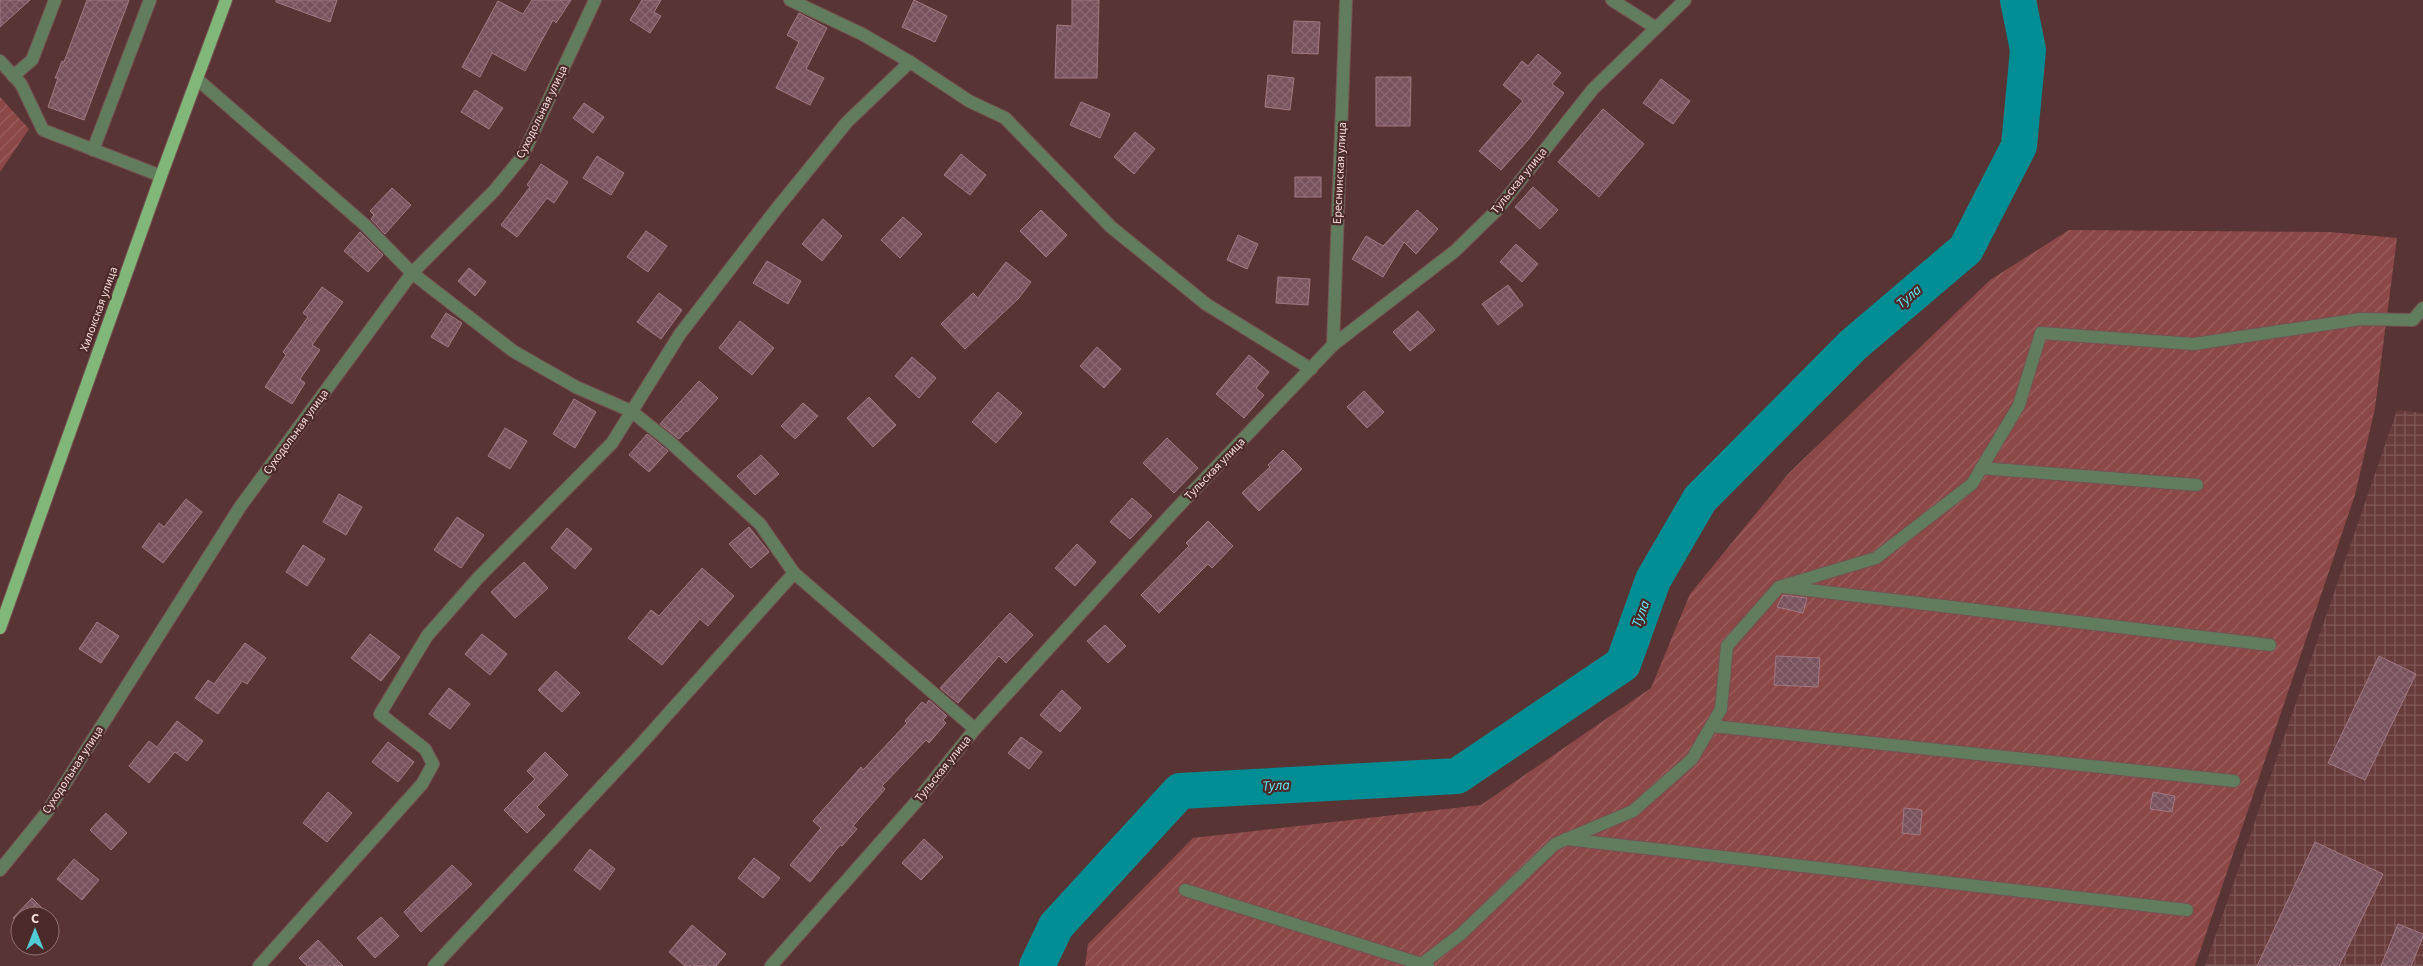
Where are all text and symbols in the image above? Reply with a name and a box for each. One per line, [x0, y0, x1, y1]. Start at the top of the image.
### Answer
street label: Суходольная улица [512, 63, 572, 161]
street label: Ереснинская улица [1329, 122, 1351, 224]
street label: Тульская улица [1487, 144, 1551, 218]
street label: Хилокская улица [76, 264, 122, 354]
water label: Тула [1892, 280, 1926, 314]
street label: Суходольная улица [259, 386, 333, 478]
street label: Тульская улица [1181, 434, 1249, 504]
water label: Тула [1627, 597, 1655, 630]
street label: Суходольная улица [38, 723, 108, 817]
street label: Тульская улица [911, 732, 975, 806]
water label: Тула [1262, 775, 1291, 797]
north arrow [10, 906, 60, 956]
text: С [31, 909, 39, 929]

